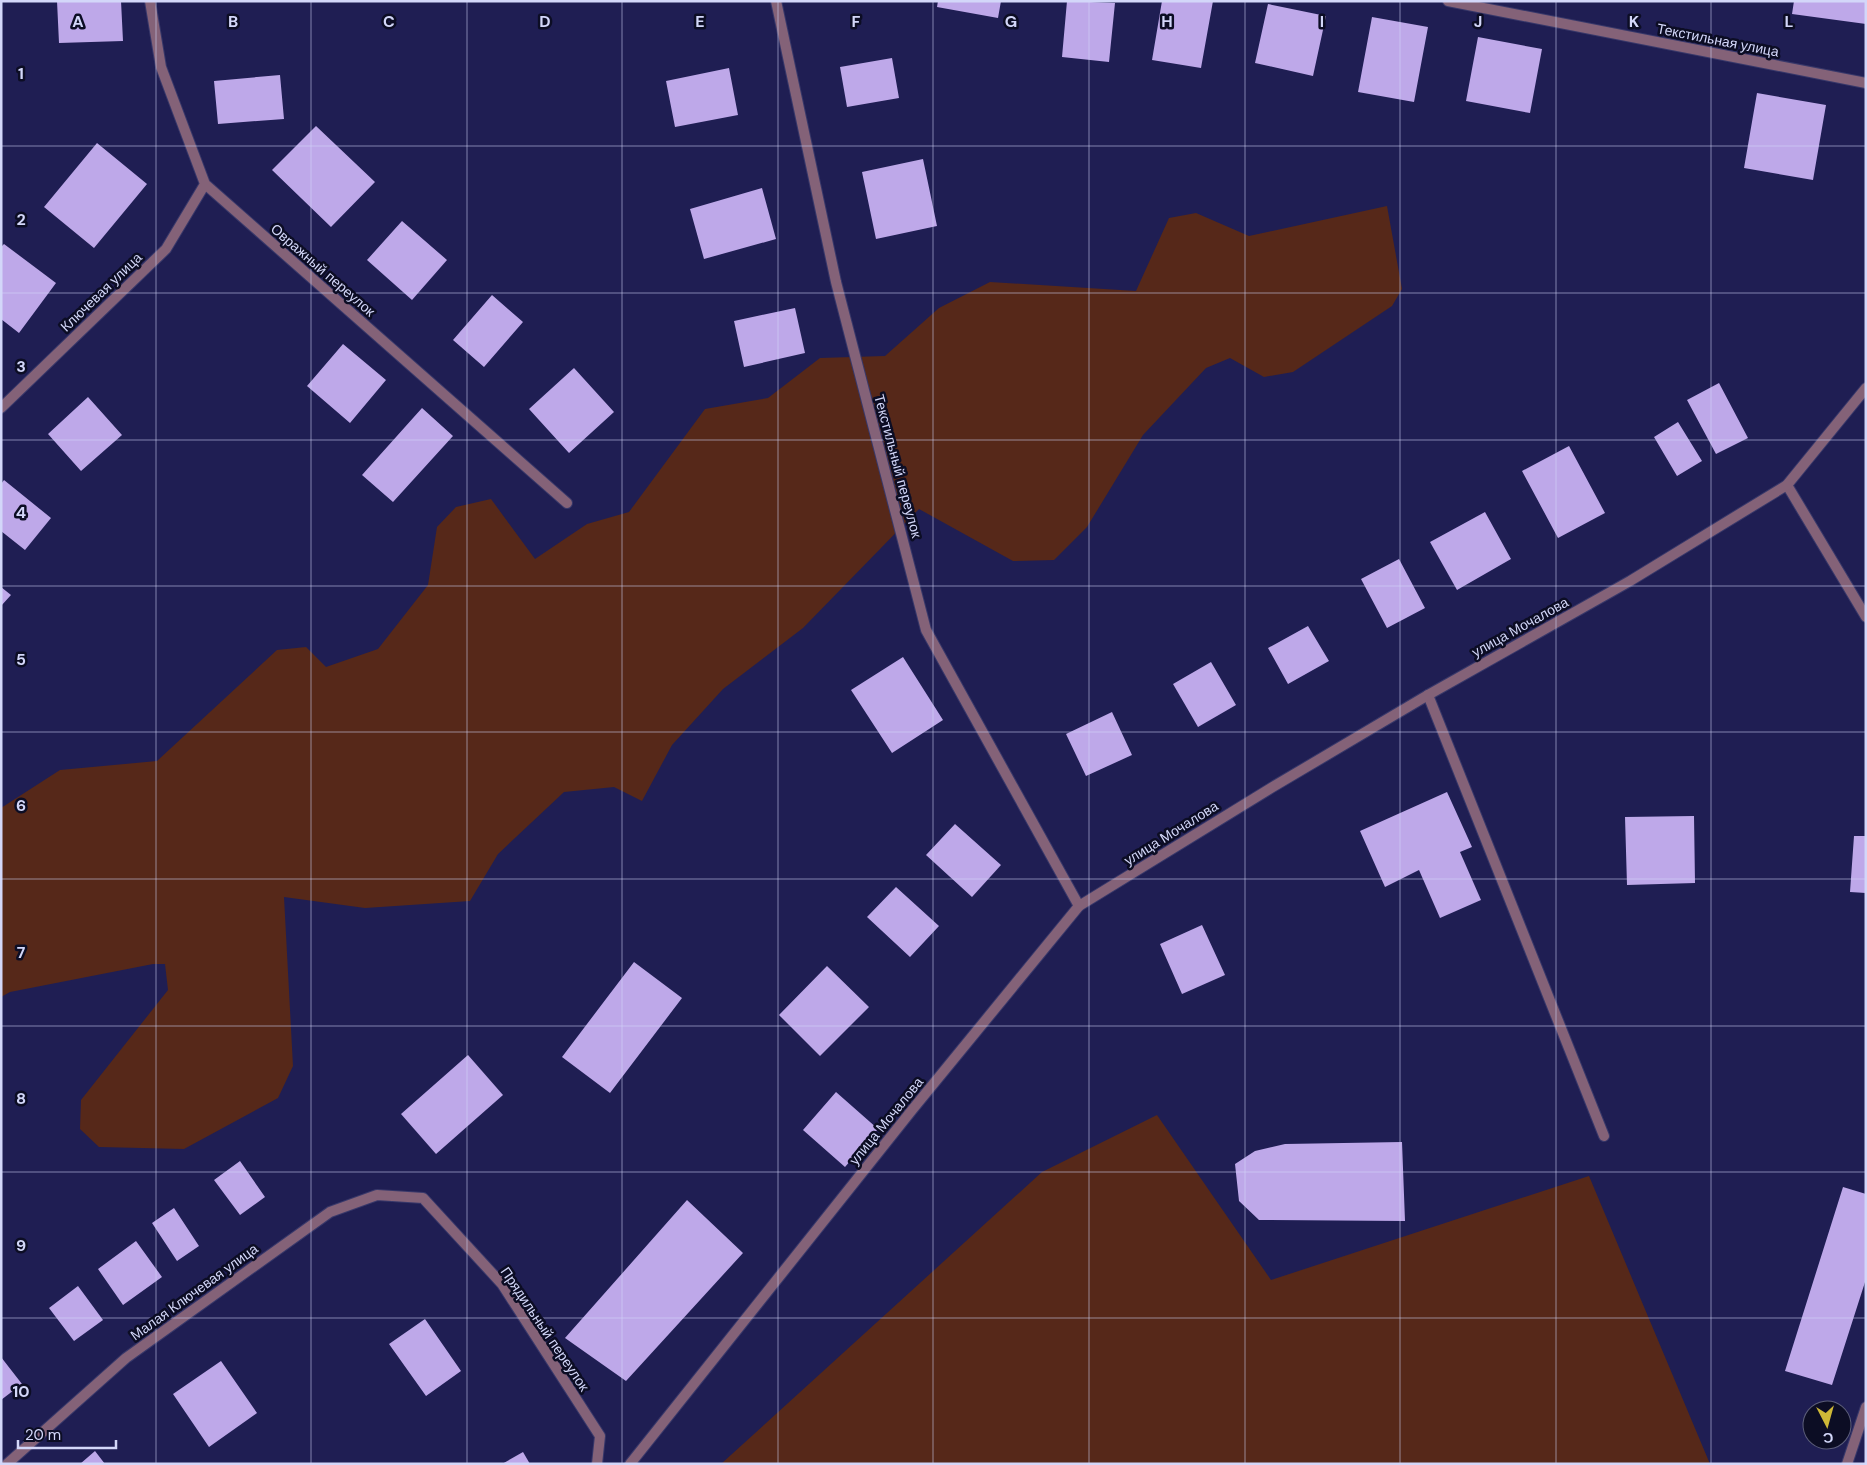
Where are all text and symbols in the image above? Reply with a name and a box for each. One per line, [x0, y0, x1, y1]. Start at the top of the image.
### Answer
text: A [72, 11, 84, 32]
text: B [228, 11, 238, 32]
text: C [383, 11, 395, 32]
text: D [539, 11, 551, 32]
text: E [695, 11, 705, 32]
text: F [852, 11, 861, 32]
text: G [1005, 11, 1017, 32]
text: H [1161, 11, 1173, 32]
text: I [1320, 11, 1324, 32]
text: J [1474, 11, 1482, 32]
text: K [1629, 11, 1640, 32]
text: L [1785, 11, 1794, 32]
street label: Текстильная улица [1655, 19, 1781, 61]
text: 1 [18, 63, 24, 84]
text: 2 [16, 209, 26, 230]
street label: Овражный переулок [267, 220, 379, 321]
street label: Ключевая улица [56, 248, 146, 335]
text: 3 [16, 356, 26, 377]
street label: Текстильный переулок [870, 392, 926, 540]
text: 4 [16, 502, 26, 523]
street label: улица Мочалова [1469, 593, 1572, 661]
text: 5 [16, 649, 26, 670]
text: 6 [16, 795, 26, 816]
street label: улица Мочалова [1121, 797, 1222, 869]
text: 7 [17, 942, 26, 963]
street label: улица Мочалова [845, 1073, 927, 1169]
text: 8 [16, 1088, 26, 1109]
text: 9 [16, 1235, 26, 1256]
street label: Малая Ключевая улица [127, 1240, 261, 1344]
street label: Прядильный переулок [497, 1264, 594, 1395]
text: 10 [12, 1381, 30, 1402]
north arrow [1802, 1400, 1852, 1450]
scale bar [18, 1418, 115, 1450]
text: 20 m [25, 1425, 61, 1445]
text: С [1822, 1428, 1834, 1447]

